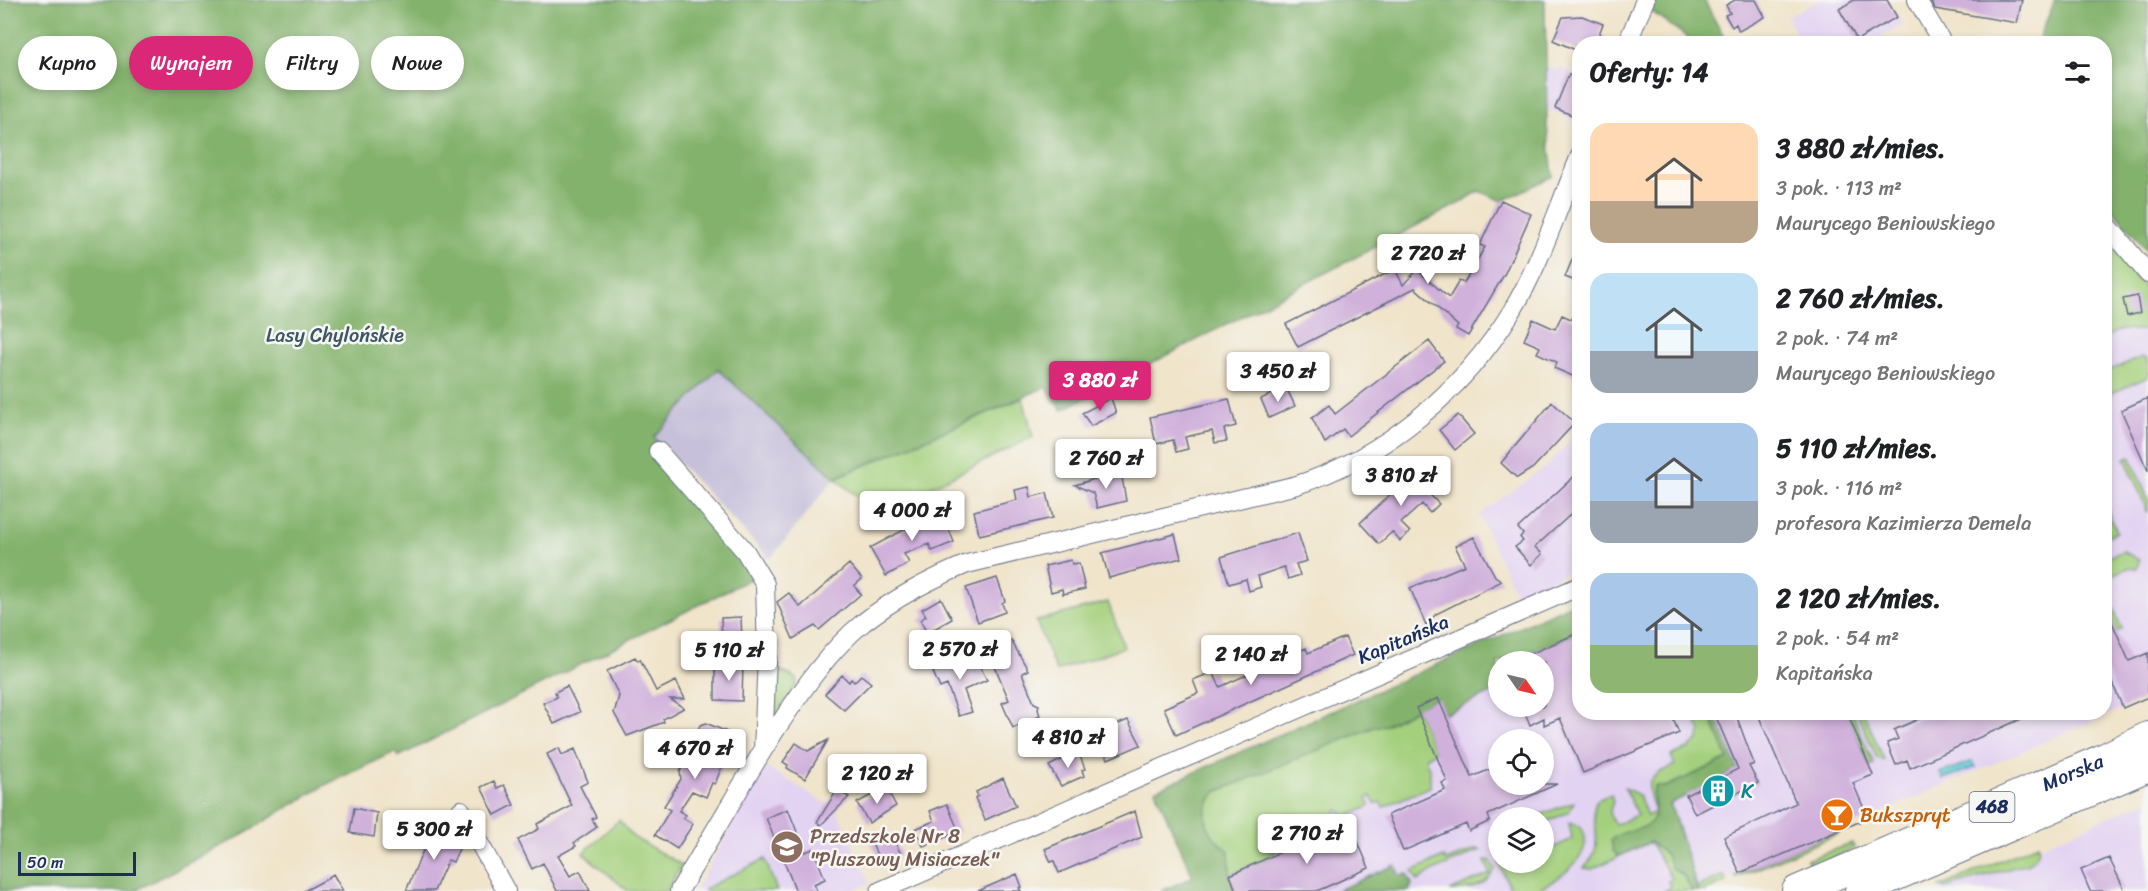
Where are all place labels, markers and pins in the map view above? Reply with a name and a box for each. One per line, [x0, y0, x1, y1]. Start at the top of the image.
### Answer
pin: 2 720 zł [1366, 234, 1490, 285]
pin: 3 450 zł [1216, 352, 1340, 403]
pin: 3 880 zł [1038, 361, 1162, 412]
pin: 2 760 zł [1044, 439, 1168, 490]
pin: 3 810 zł [1339, 456, 1463, 507]
pin: 4 000 zł [850, 491, 974, 542]
pin: 2 570 zł [898, 630, 1022, 681]
pin: 5 110 zł [667, 631, 791, 682]
pin: 2 140 zł [1189, 635, 1313, 686]
pin: 4 810 zł [1006, 718, 1130, 769]
pin: 4 670 zł [633, 729, 757, 780]
pin: 2 120 zł [815, 754, 939, 805]
building icon: K [1700, 773, 1736, 809]
place label: K [1741, 774, 1755, 809]
bar icon: Bukszpryt [1819, 797, 1855, 833]
place label: Bukszpryt [1860, 798, 1951, 833]
pin: 5 300 zł [372, 810, 496, 861]
pin: 2 710 zł [1245, 814, 1369, 865]
place label: Przedszkole Nr 8 "Pluszowy Misiaczek" [810, 819, 1000, 877]
school or university icon: Przedszkole Nr 8 "Pluszowy Misiaczek" [769, 829, 805, 865]

